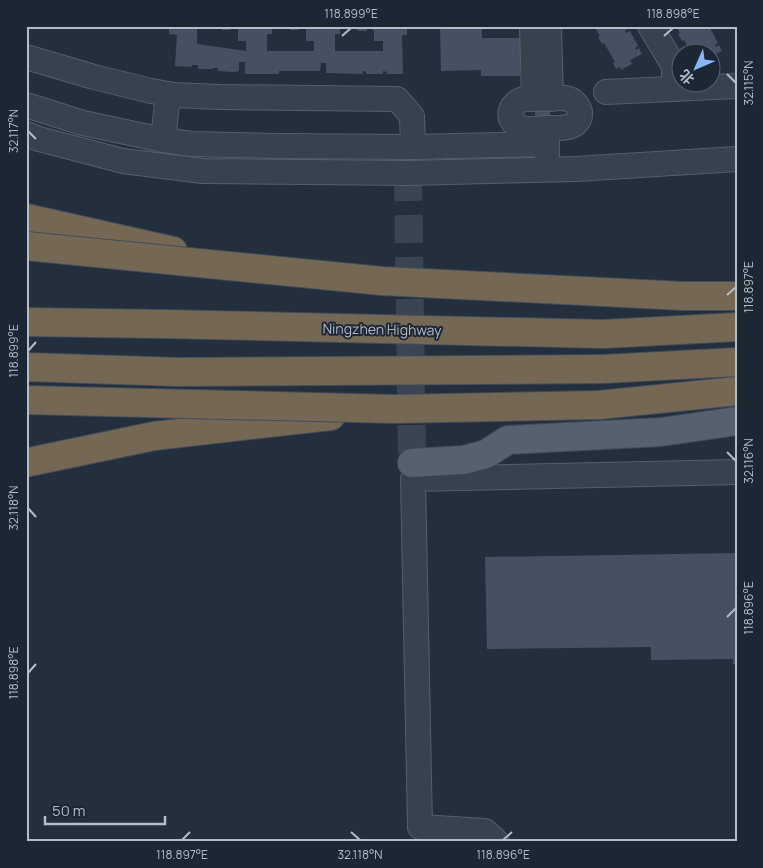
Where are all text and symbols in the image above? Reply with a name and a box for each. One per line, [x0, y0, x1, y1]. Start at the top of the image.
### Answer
text: 118.899°E [324, 5, 378, 22]
text: 118.898°E [647, 5, 700, 22]
north arrow [670, 42, 720, 92]
text: 32.115°N [740, 61, 757, 105]
text: 北 [675, 66, 698, 89]
text: 32.117°N [5, 109, 22, 153]
text: 118.897°E [740, 261, 757, 313]
street label: Ningzhen Highway [322, 318, 442, 340]
text: 118.899°E [5, 324, 22, 378]
text: 32.116°N [740, 438, 757, 484]
text: 32.118°N [5, 485, 22, 531]
text: 118.896°E [740, 581, 757, 635]
text: 118.898°E [5, 646, 22, 700]
scale bar [45, 793, 165, 825]
text: 50 m [52, 800, 86, 821]
text: 118.897°E [156, 846, 208, 863]
text: 32.118°N [337, 846, 383, 863]
text: 118.896°E [476, 846, 530, 863]

